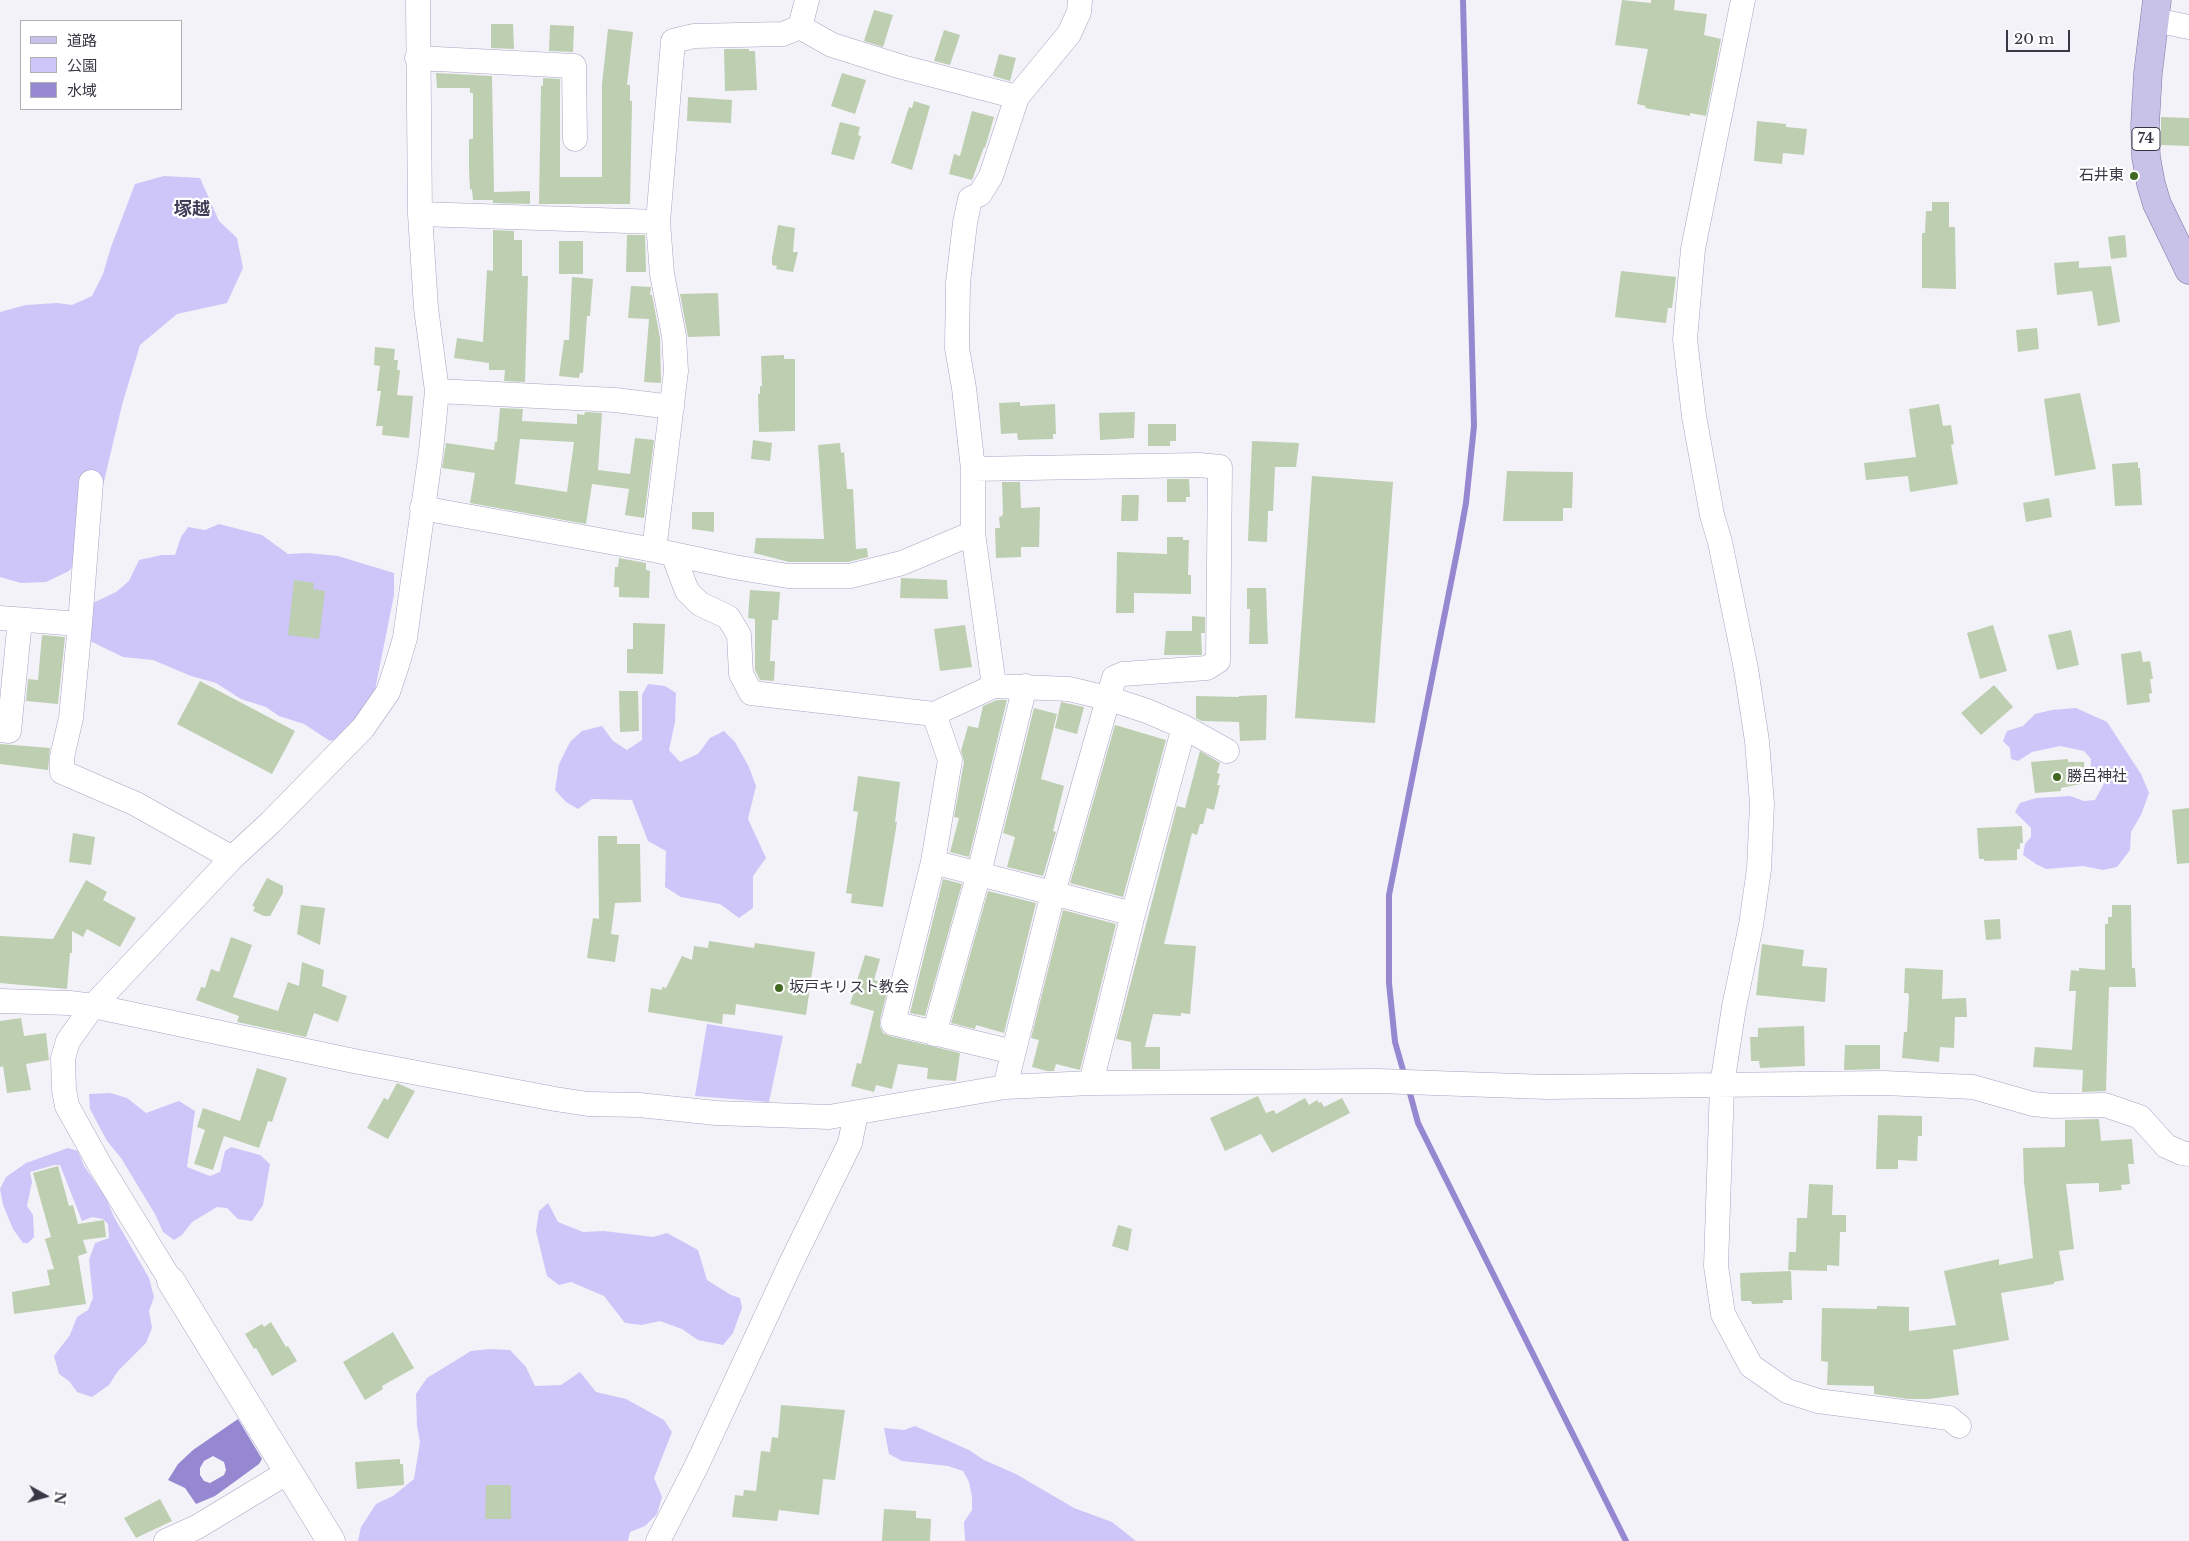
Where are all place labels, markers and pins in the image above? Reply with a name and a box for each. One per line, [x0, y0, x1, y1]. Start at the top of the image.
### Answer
place label: 石井東 [2079, 167, 2124, 185]
marker: 石井東 [2128, 170, 2140, 182]
place label: 勝呂神社 [2067, 768, 2127, 786]
marker: 勝呂神社 [2051, 771, 2063, 783]
place label: 坂戸キリスト教会 [789, 979, 909, 997]
marker: 坂戸キリスト教会 [773, 982, 785, 994]

